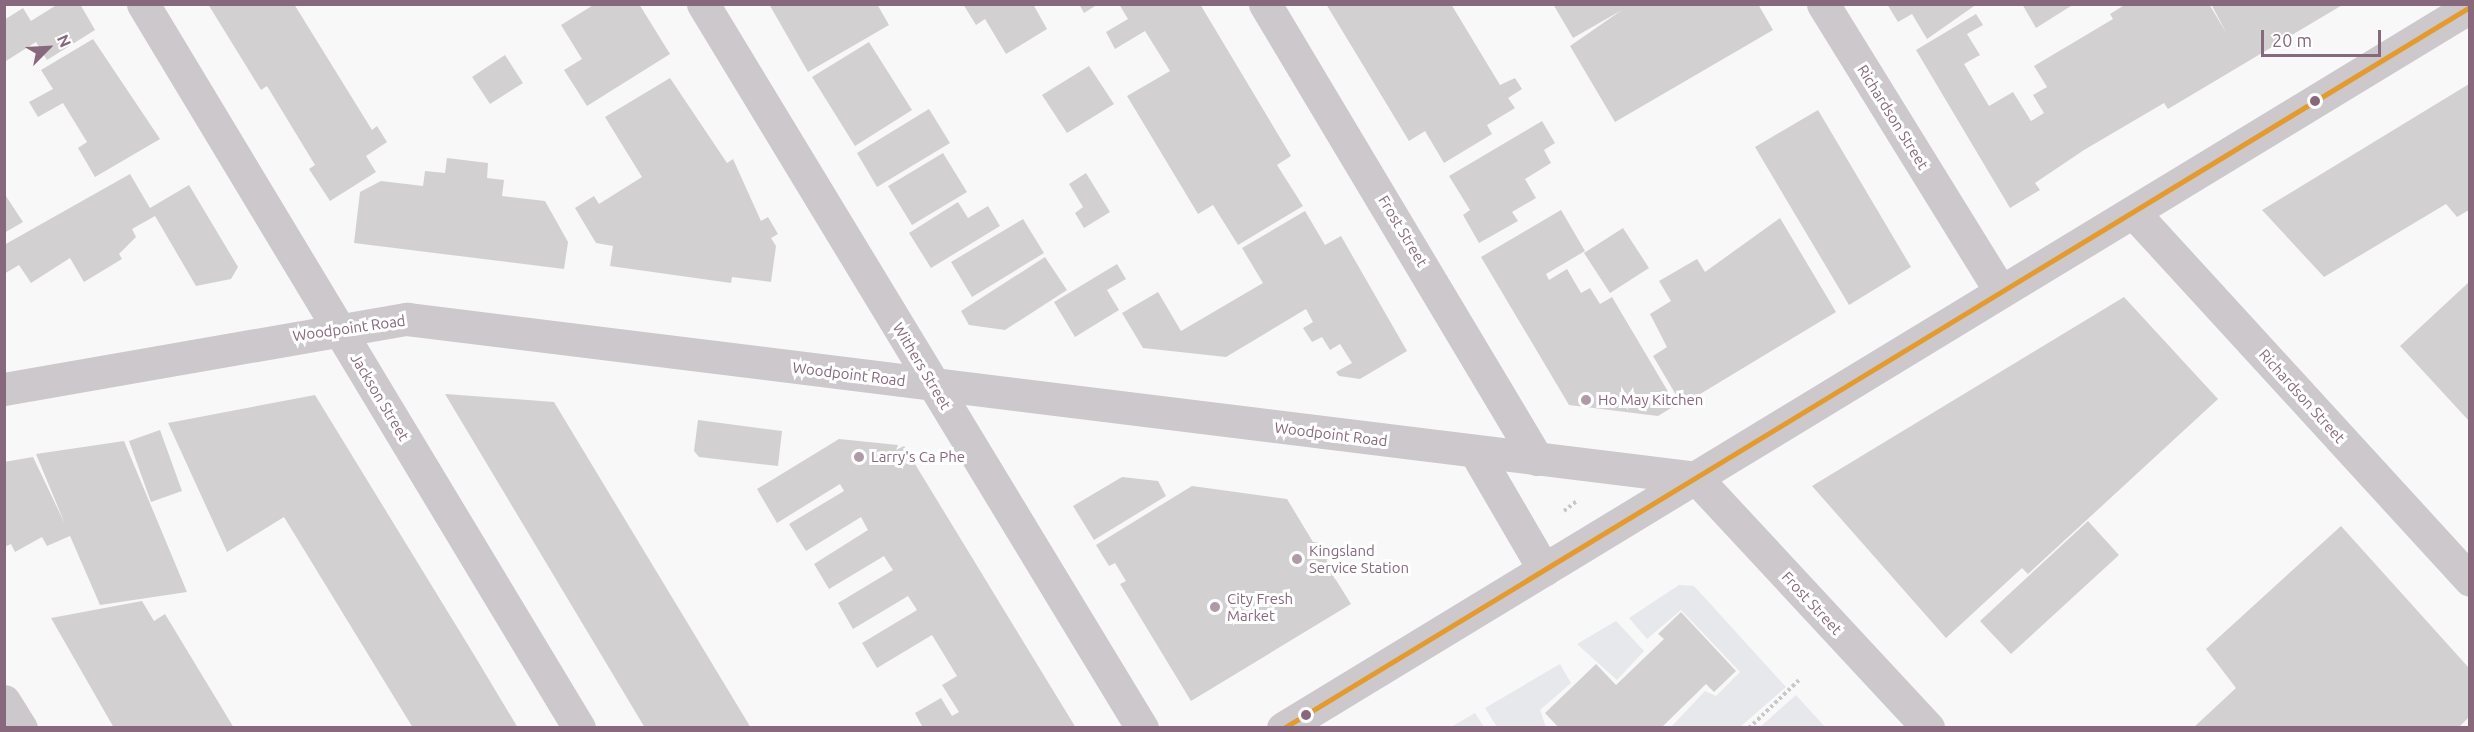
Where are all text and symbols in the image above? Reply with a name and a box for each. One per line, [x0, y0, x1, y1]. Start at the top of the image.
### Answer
north arrow [18, 18, 78, 78]
scale bar [2264, 18, 2384, 56]
text: 20 m [2272, 30, 2312, 50]
text: N [54, 32, 75, 50]
street label: Richardson Street [1854, 61, 1932, 173]
unlabelled marker [2309, 95, 2321, 107]
street label: Frost Street [1375, 192, 1431, 270]
street label: Woodpoint Road [291, 311, 407, 345]
street label: Withers Street [889, 319, 955, 413]
street label: Richardson Street [2255, 345, 2349, 447]
street label: Jackson Street [347, 350, 413, 444]
street label: Woodpoint Road [792, 358, 906, 390]
place label: Ho May Kitchen [1598, 391, 1703, 409]
marker: Ho May Kitchen [1579, 393, 1593, 407]
street label: Woodpoint Road [1274, 418, 1388, 450]
place label: Larry's Ca Phe [871, 448, 965, 466]
marker: Larry's Ca Phe [852, 450, 866, 464]
place label: Kingsland Service Station [1309, 541, 1409, 576]
marker: Kingsland Service Station [1290, 552, 1304, 566]
street label: Frost Street [1778, 568, 1846, 638]
place label: City Fresh Market [1227, 589, 1293, 624]
marker: City Fresh Market [1208, 600, 1222, 614]
unlabelled marker [1300, 709, 1312, 721]

